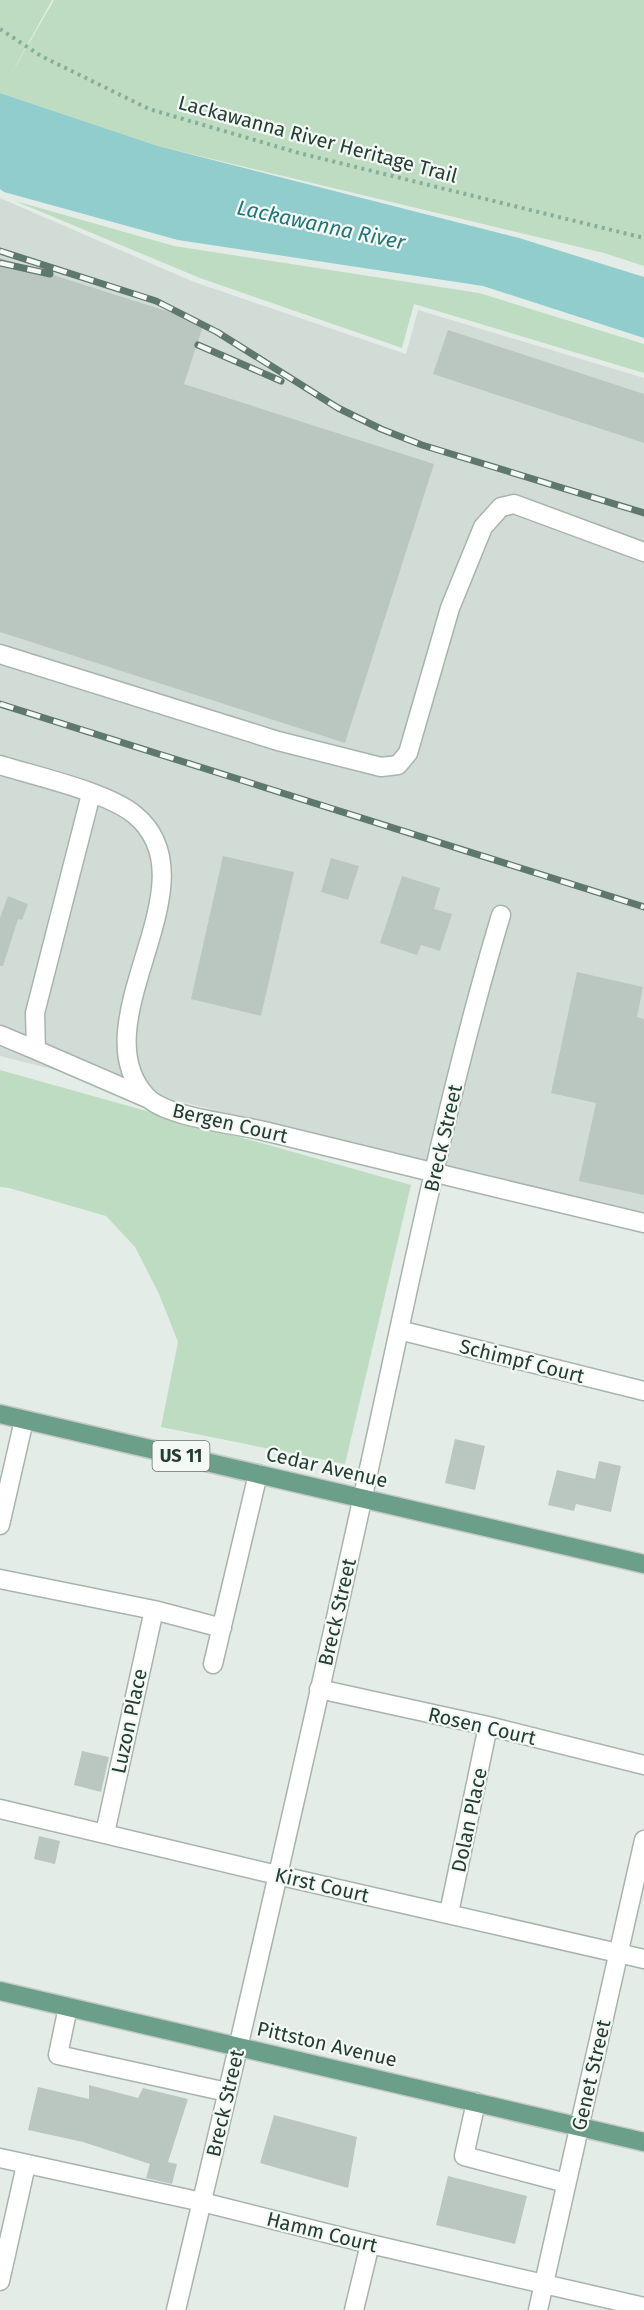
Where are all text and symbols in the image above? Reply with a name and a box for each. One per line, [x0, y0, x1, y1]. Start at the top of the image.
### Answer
street label: Lackawanna River Heritage Trail [176, 90, 460, 188]
water label: Lackawanna River [235, 194, 408, 256]
street label: Breck Street [419, 1081, 467, 1194]
street label: Bergen Court [170, 1098, 291, 1148]
street label: Schimpf Court [457, 1334, 588, 1388]
road number: US 11 [152, 1441, 210, 1471]
street label: Cedar Avenue [264, 1441, 390, 1493]
street label: Breck Street [313, 1555, 361, 1668]
street label: Luzon Place [106, 1666, 152, 1776]
street label: Rosen Court [426, 1702, 539, 1750]
street label: Dolan Place [446, 1765, 492, 1875]
street label: Kirst Court [273, 1863, 372, 1908]
street label: Pittston Avenue [255, 2016, 399, 2072]
street label: Genet Street [567, 2017, 616, 2133]
street label: Breck Street [201, 2046, 249, 2159]
street label: Hamm Court [264, 2207, 381, 2258]

